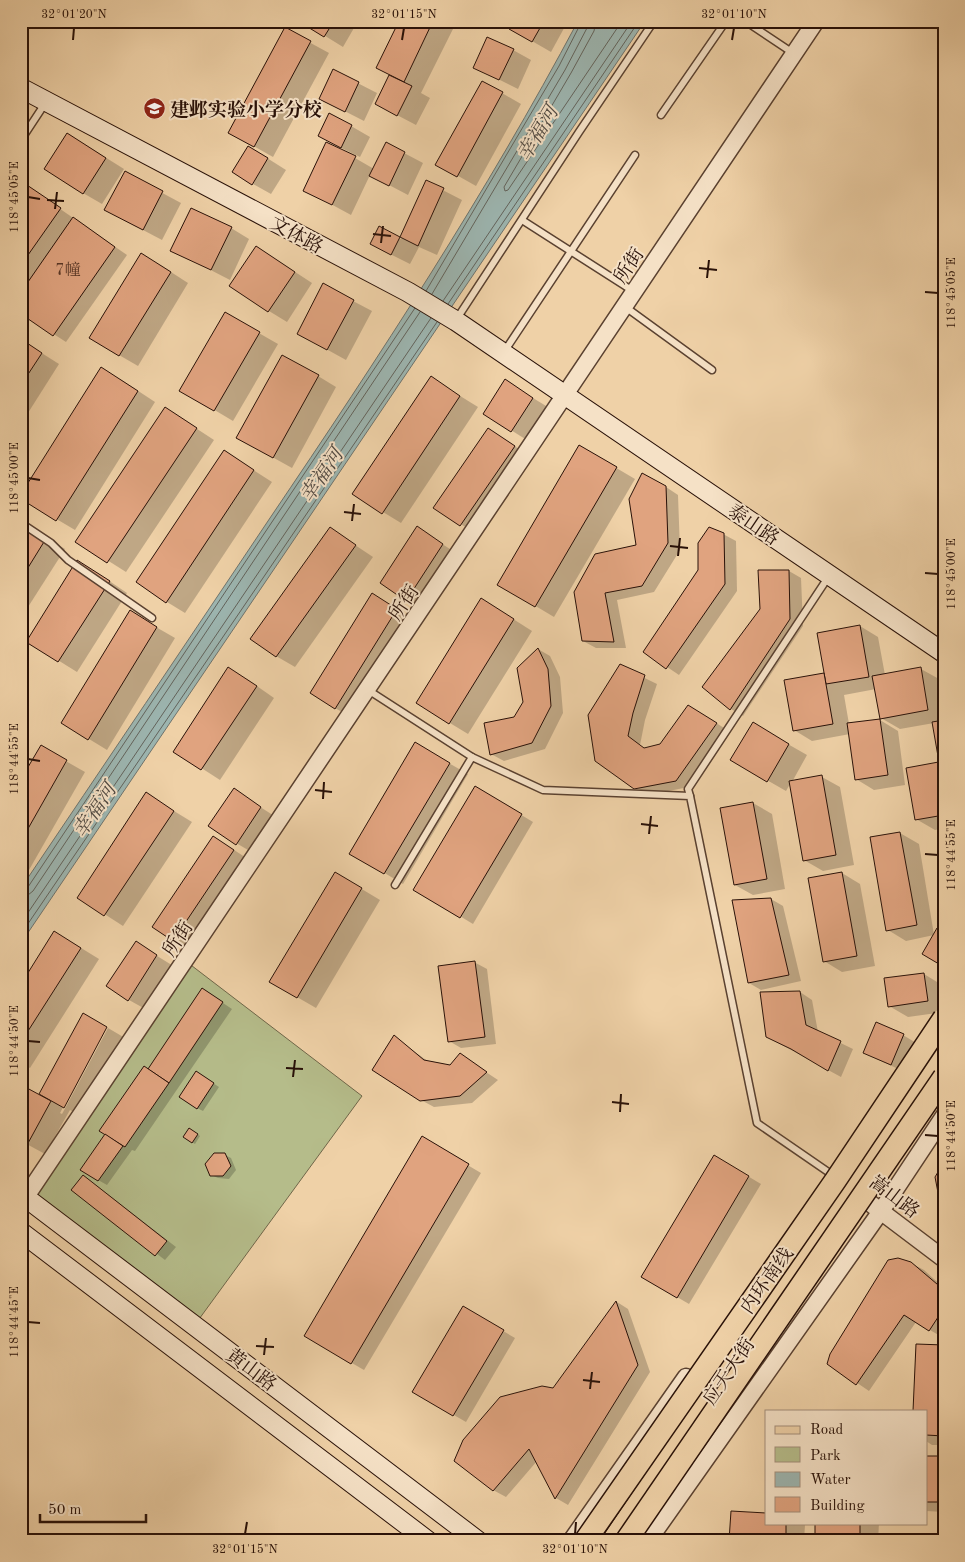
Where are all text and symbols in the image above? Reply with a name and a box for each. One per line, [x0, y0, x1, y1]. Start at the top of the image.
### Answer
text: 32°01'15"N [371, 8, 437, 21]
text: 32°01'20"N [41, 9, 107, 21]
text: 32°01'10"N [701, 9, 767, 21]
school or university icon: 建邺实验小学分校 [142, 97, 166, 121]
place label: 建邺实验小学分校 [170, 99, 322, 121]
water label: 幸福河 [513, 100, 564, 165]
text: 118°45'05"E [8, 161, 21, 233]
street label: 文体路 [266, 213, 326, 258]
street label: 所街 [610, 244, 649, 287]
text: 118°45'05"E [945, 257, 958, 329]
house number: 7幢 [55, 261, 81, 279]
text: 118°45'00"E [8, 442, 21, 514]
water label: 幸福河 [296, 442, 349, 507]
street label: 泰山路 [724, 500, 783, 550]
text: 118°45'00"E [945, 538, 958, 610]
street label: 所街 [385, 581, 424, 624]
text: 118°44'55"E [8, 723, 21, 795]
water label: 幸福河 [69, 777, 122, 842]
text: 118°44'55"E [945, 819, 958, 891]
street label: 所街 [159, 917, 198, 960]
text: 118°44'50"E [8, 1005, 21, 1077]
text: 118°44'50"E [945, 1100, 958, 1172]
street label: 嵩山路 [865, 1172, 923, 1223]
street label: 内环南线 [736, 1243, 798, 1318]
text: 118°44'45"E [8, 1286, 21, 1358]
street label: 应天大街 [698, 1334, 759, 1409]
street label: 黄山路 [222, 1345, 280, 1396]
legend [765, 1410, 928, 1524]
text: Road [810, 1423, 844, 1438]
text: Park [810, 1449, 841, 1464]
text: Water [810, 1473, 851, 1488]
scale bar [40, 1492, 146, 1524]
text: Building [810, 1499, 865, 1514]
text: 50 m [48, 1503, 82, 1518]
text: 32°01'15"N [212, 1543, 278, 1556]
text: 32°01'10"N [542, 1544, 608, 1556]

